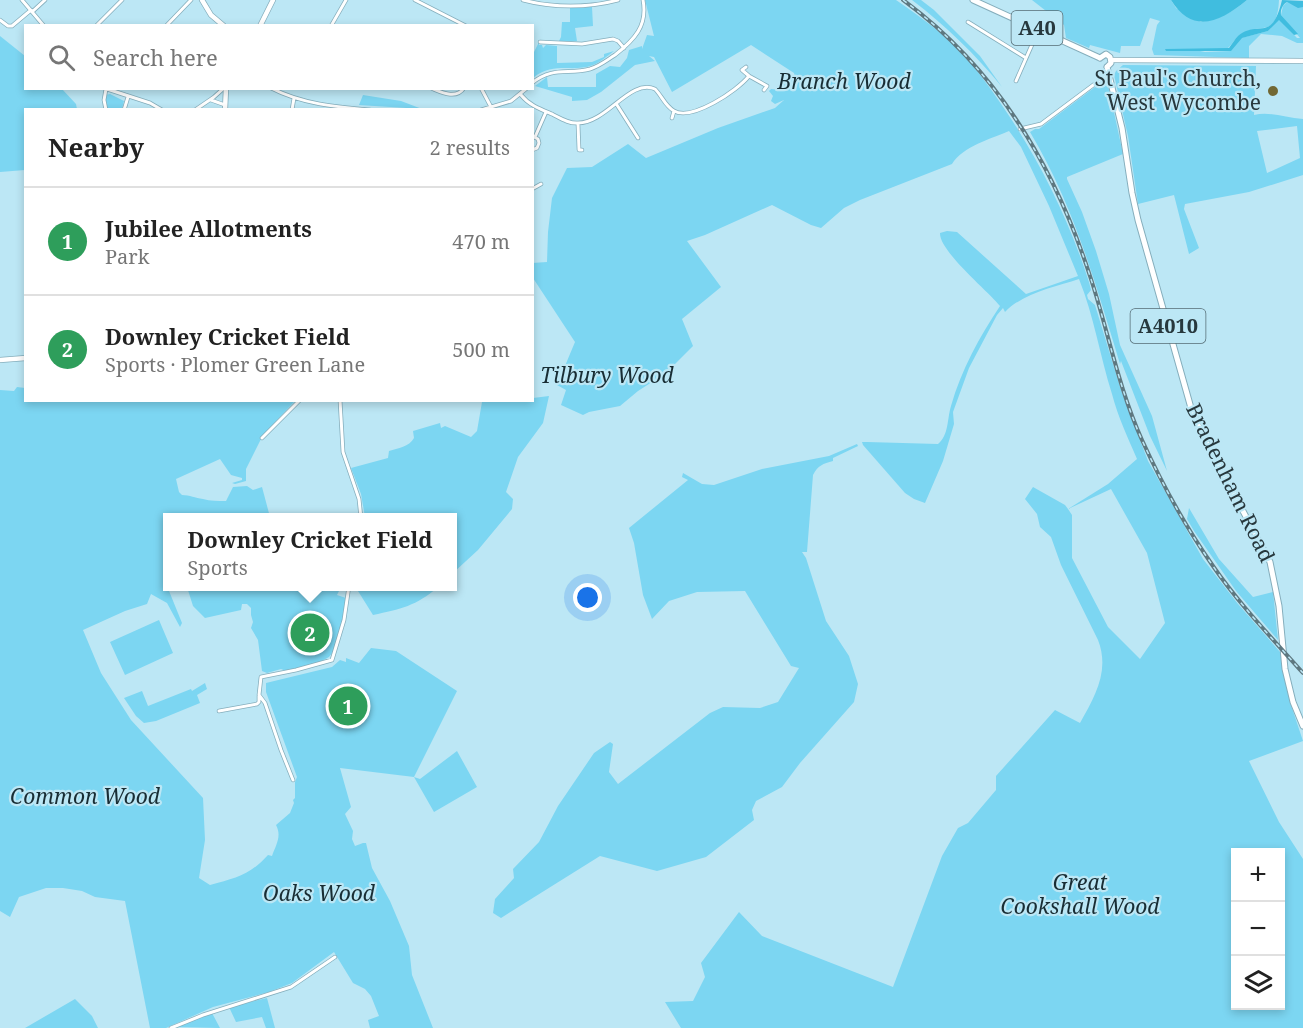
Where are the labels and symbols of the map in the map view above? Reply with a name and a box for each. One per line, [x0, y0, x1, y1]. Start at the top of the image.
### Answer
road number: A40 [1012, 11, 1062, 45]
place label: St Paul's Church, West Wycombe [1094, 64, 1261, 116]
park label: Branch Wood [776, 67, 911, 95]
marker: St Paul's Church, West Wycombe [1266, 84, 1280, 98]
road number: A4010 [1130, 309, 1206, 343]
park label: Tilbury Wood [540, 361, 675, 389]
street label: Bradenham Road [1180, 398, 1282, 567]
your location [573, 583, 602, 612]
pin: 2 [290, 610, 330, 656]
pin: 1 [328, 684, 368, 728]
park label: Common Wood [10, 782, 161, 810]
park label: Great Cookshall Wood [1001, 868, 1160, 920]
park label: Oaks Wood [263, 879, 376, 907]

